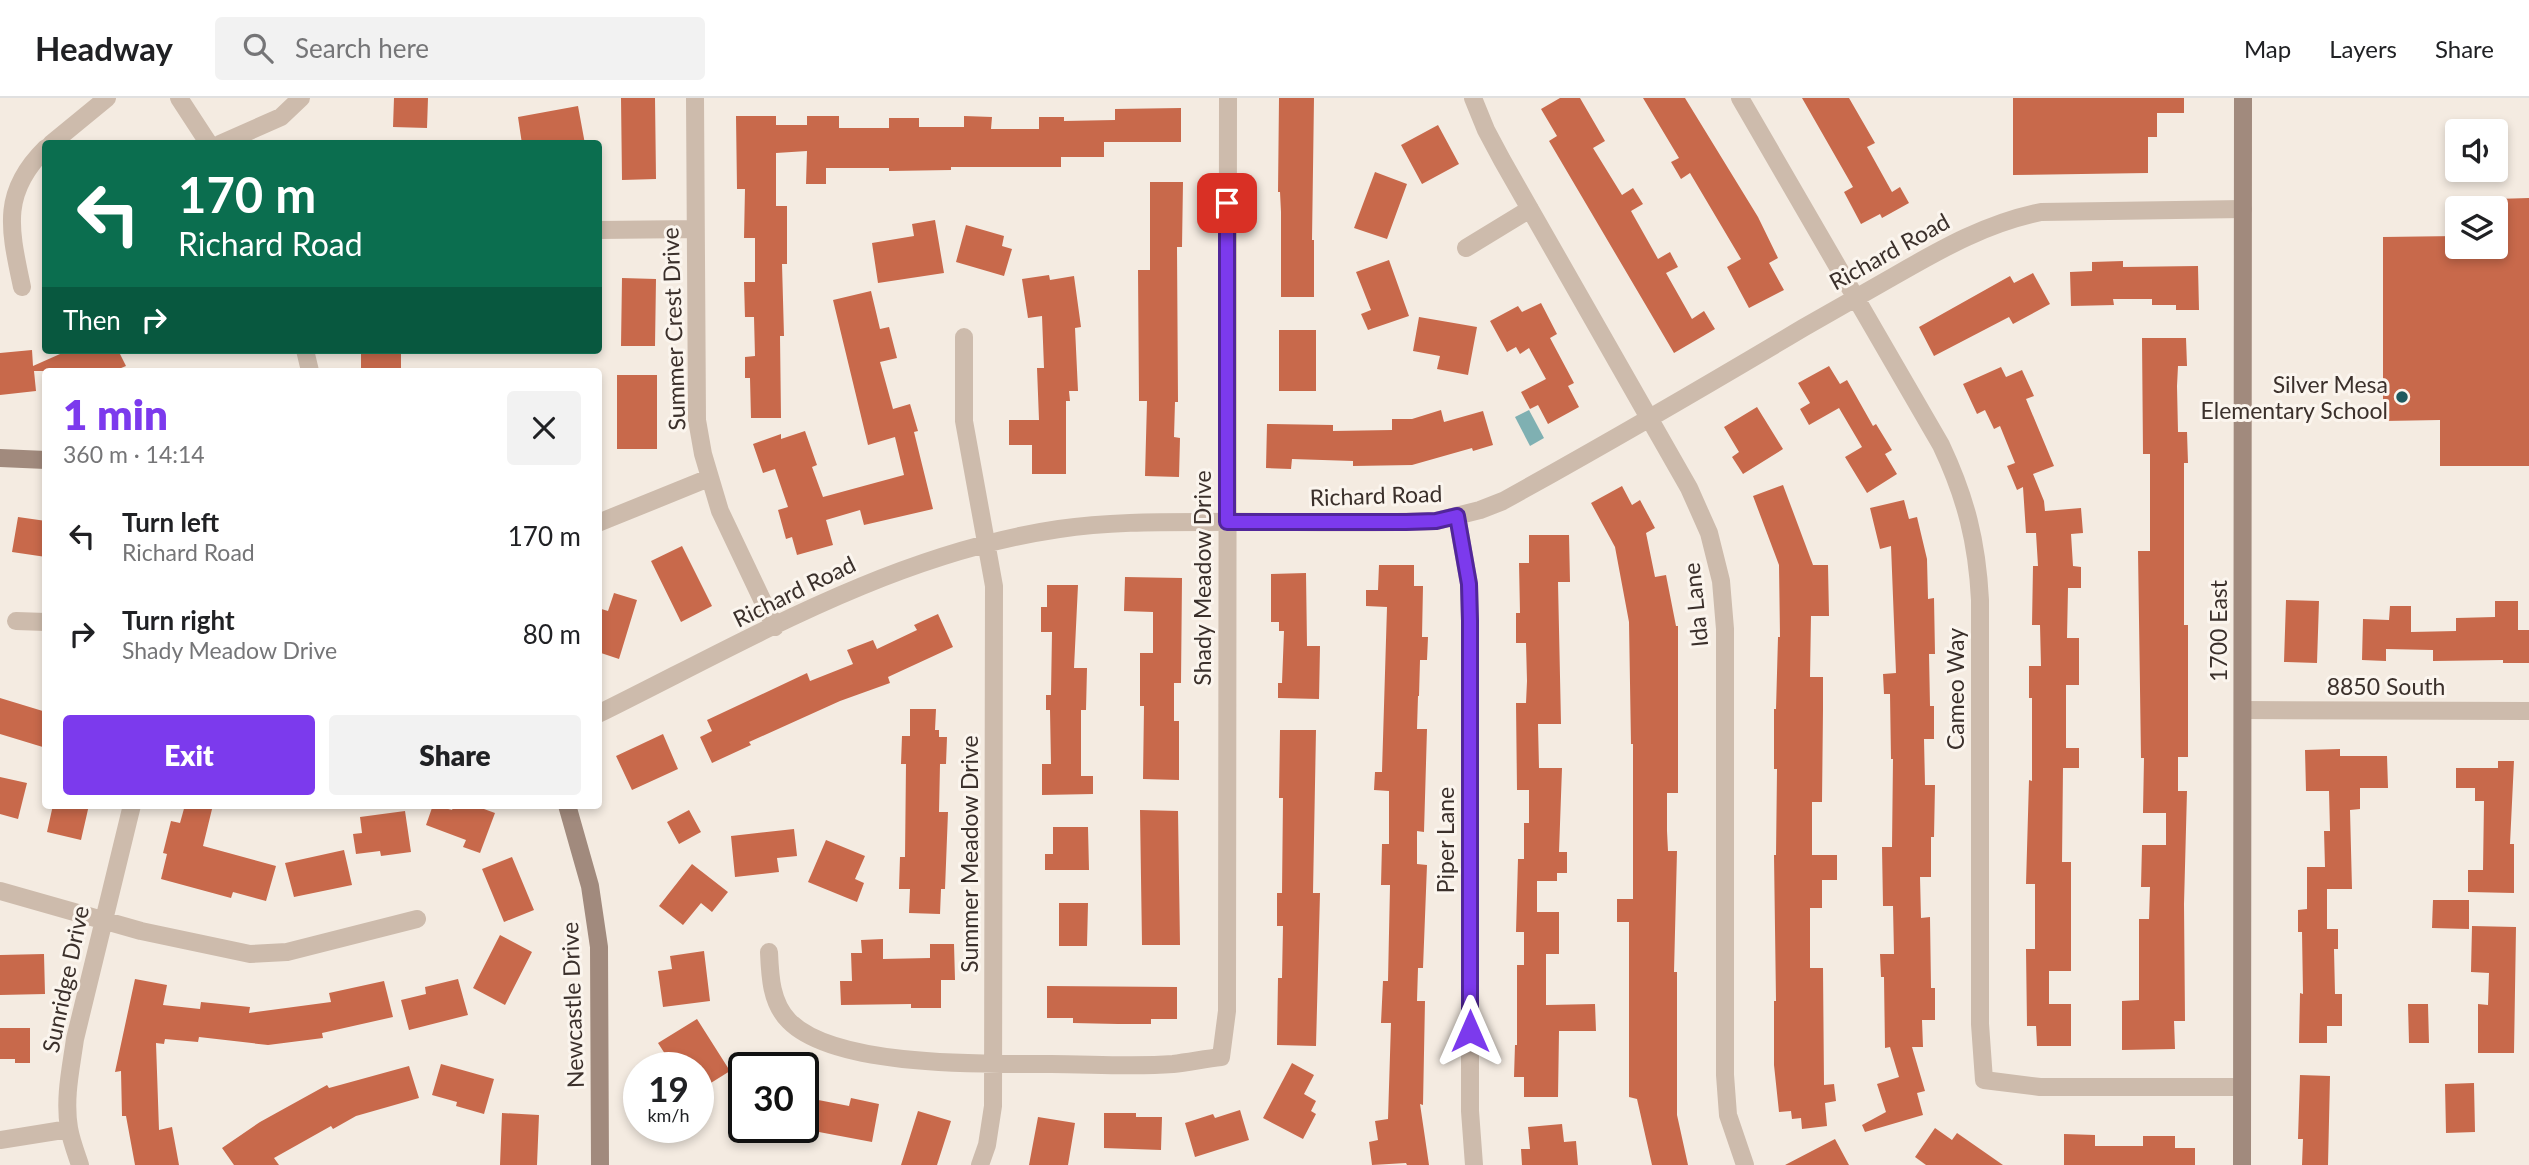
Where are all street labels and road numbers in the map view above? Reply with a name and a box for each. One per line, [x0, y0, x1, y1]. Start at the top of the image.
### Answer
street label: Richard Road [1824, 207, 1954, 295]
street label: Summer Crest Drive [655, 227, 691, 431]
street label: Shady Meadow Drive [1188, 470, 1216, 686]
street label: Richard Road [1309, 479, 1443, 511]
street label: Richard Road [728, 549, 860, 633]
street label: Ida Lane [1677, 562, 1713, 648]
street label: 1700 East [2204, 579, 2232, 682]
street label: Cameo Way [1941, 628, 1969, 750]
street label: 8850 South [2327, 672, 2445, 700]
street label: Summer Meadow Drive [955, 735, 983, 973]
street label: Piper Lane [1431, 787, 1459, 893]
street label: Sunridge Drive [36, 903, 94, 1055]
street label: Newcastle Drive [555, 922, 589, 1088]

